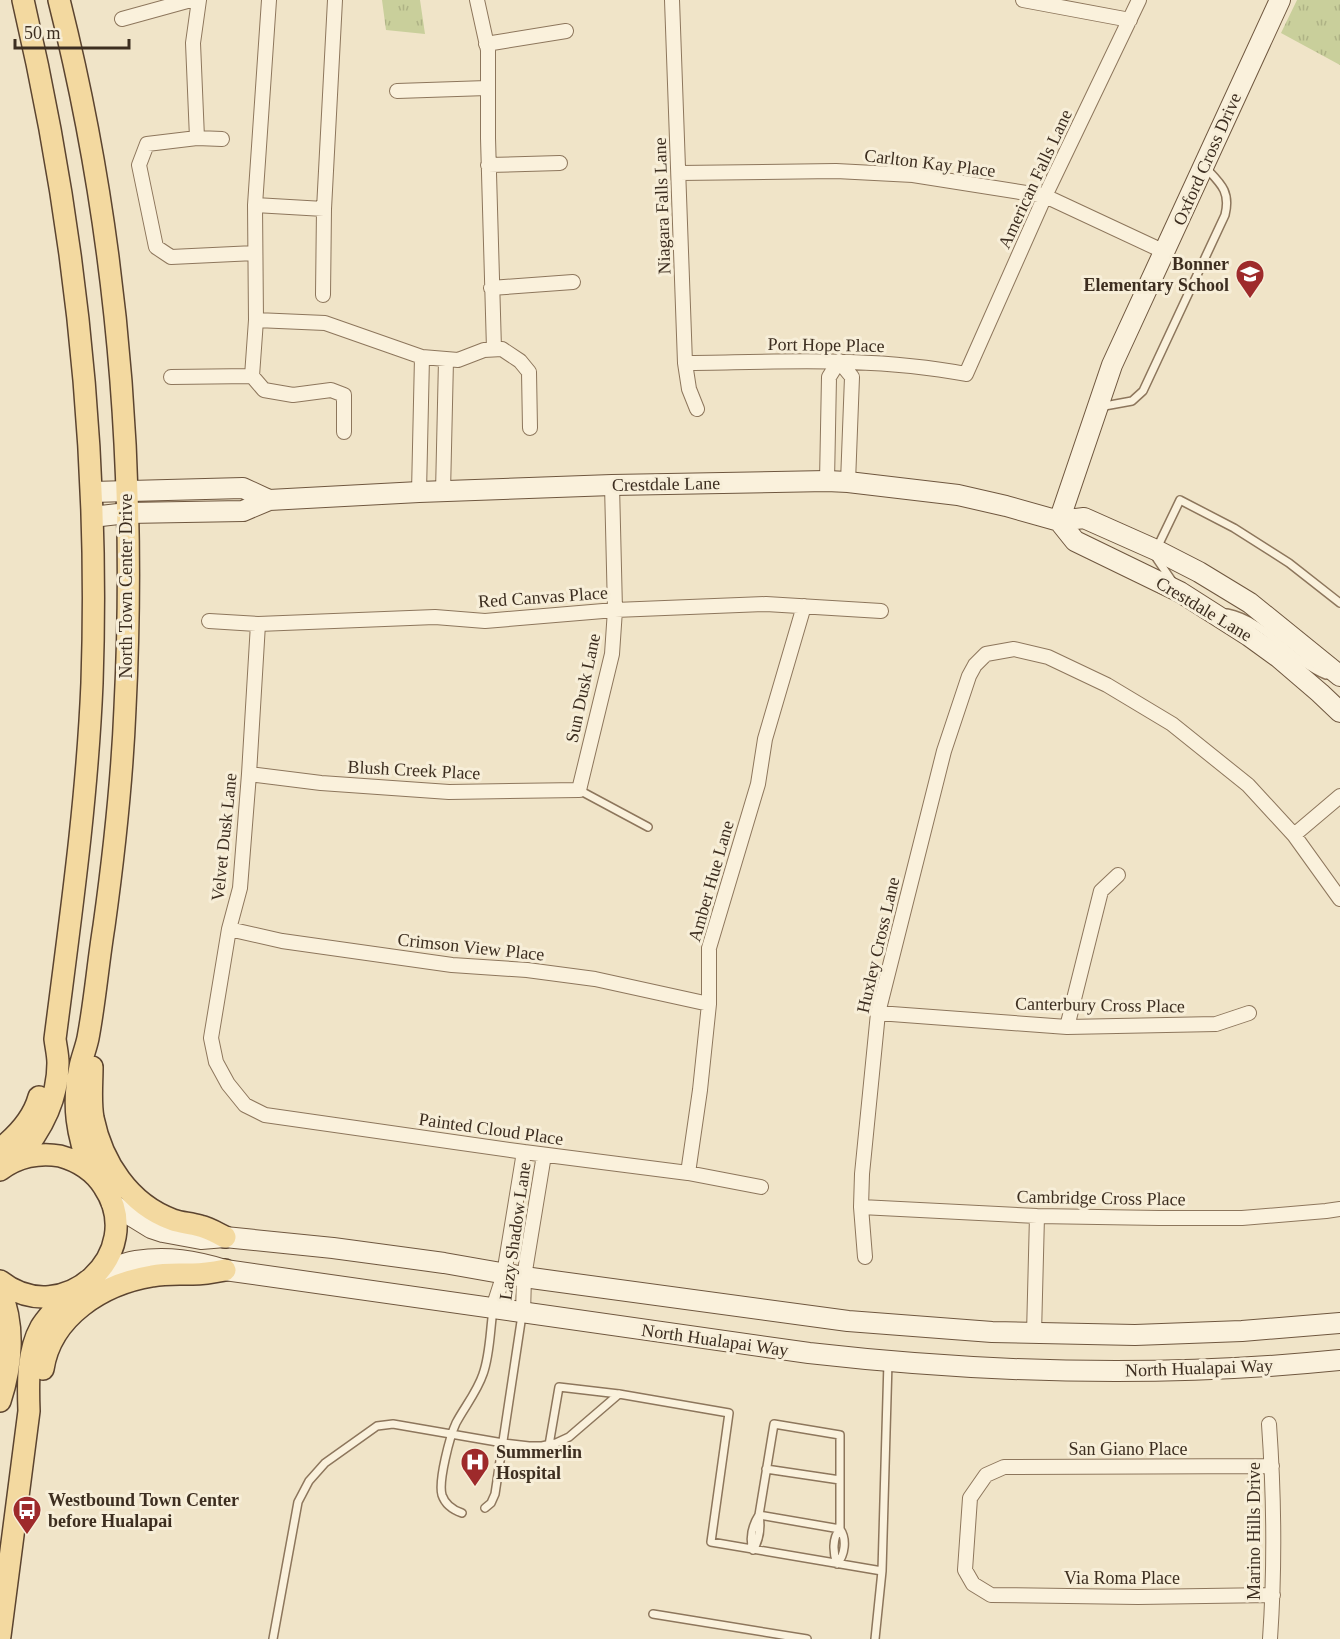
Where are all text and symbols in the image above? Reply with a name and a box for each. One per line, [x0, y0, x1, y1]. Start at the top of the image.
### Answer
scale bar [15, 12, 129, 50]
text: 50 m [24, 23, 61, 43]
street label: Oxford Cross Drive [1169, 90, 1245, 228]
street label: American Falls Lane [994, 106, 1076, 252]
street label: Niagara Falls Lane [650, 137, 674, 275]
street label: Carlton Kay Place [863, 145, 997, 181]
place label: Bonner Elementary School [1084, 254, 1229, 295]
school or university icon: Bonner Elementary School [1234, 258, 1266, 300]
street label: Port Hope Place [767, 334, 885, 356]
street label: Crestdale Lane [612, 473, 720, 495]
street label: North Town Center Drive [116, 494, 136, 678]
street label: Crestdale Lane [1152, 572, 1256, 646]
street label: Red Canvas Place [477, 582, 609, 612]
street label: Sun Dusk Lane [562, 632, 604, 744]
street label: Blush Creek Place [347, 757, 481, 783]
street label: Velvet Dusk Lane [207, 772, 241, 902]
street label: Amber Hue Lane [684, 818, 738, 944]
street label: Huxley Cross Lane [853, 875, 903, 1015]
street label: Crimson View Place [397, 929, 545, 965]
street label: Canterbury Cross Place [1015, 994, 1185, 1016]
street label: Painted Cloud Place [417, 1109, 565, 1149]
street label: Lazy Shadow Lane [495, 1161, 535, 1301]
street label: Cambridge Cross Place [1016, 1187, 1186, 1209]
street label: North Hualapai Way [640, 1320, 790, 1360]
street label: North Hualapai Way [1125, 1355, 1273, 1381]
street label: San Giano Place [1069, 1439, 1187, 1459]
place label: Summerlin Hospital [496, 1442, 582, 1483]
hospital icon: Summerlin Hospital [459, 1446, 491, 1488]
street label: Marino Hills Drive [1244, 1462, 1264, 1600]
place label: Westbound Town Center before Hualapai [48, 1490, 239, 1531]
bus stop icon: Westbound Town Center before Hualapai [11, 1494, 43, 1536]
street label: Via Roma Place [1064, 1568, 1180, 1588]

